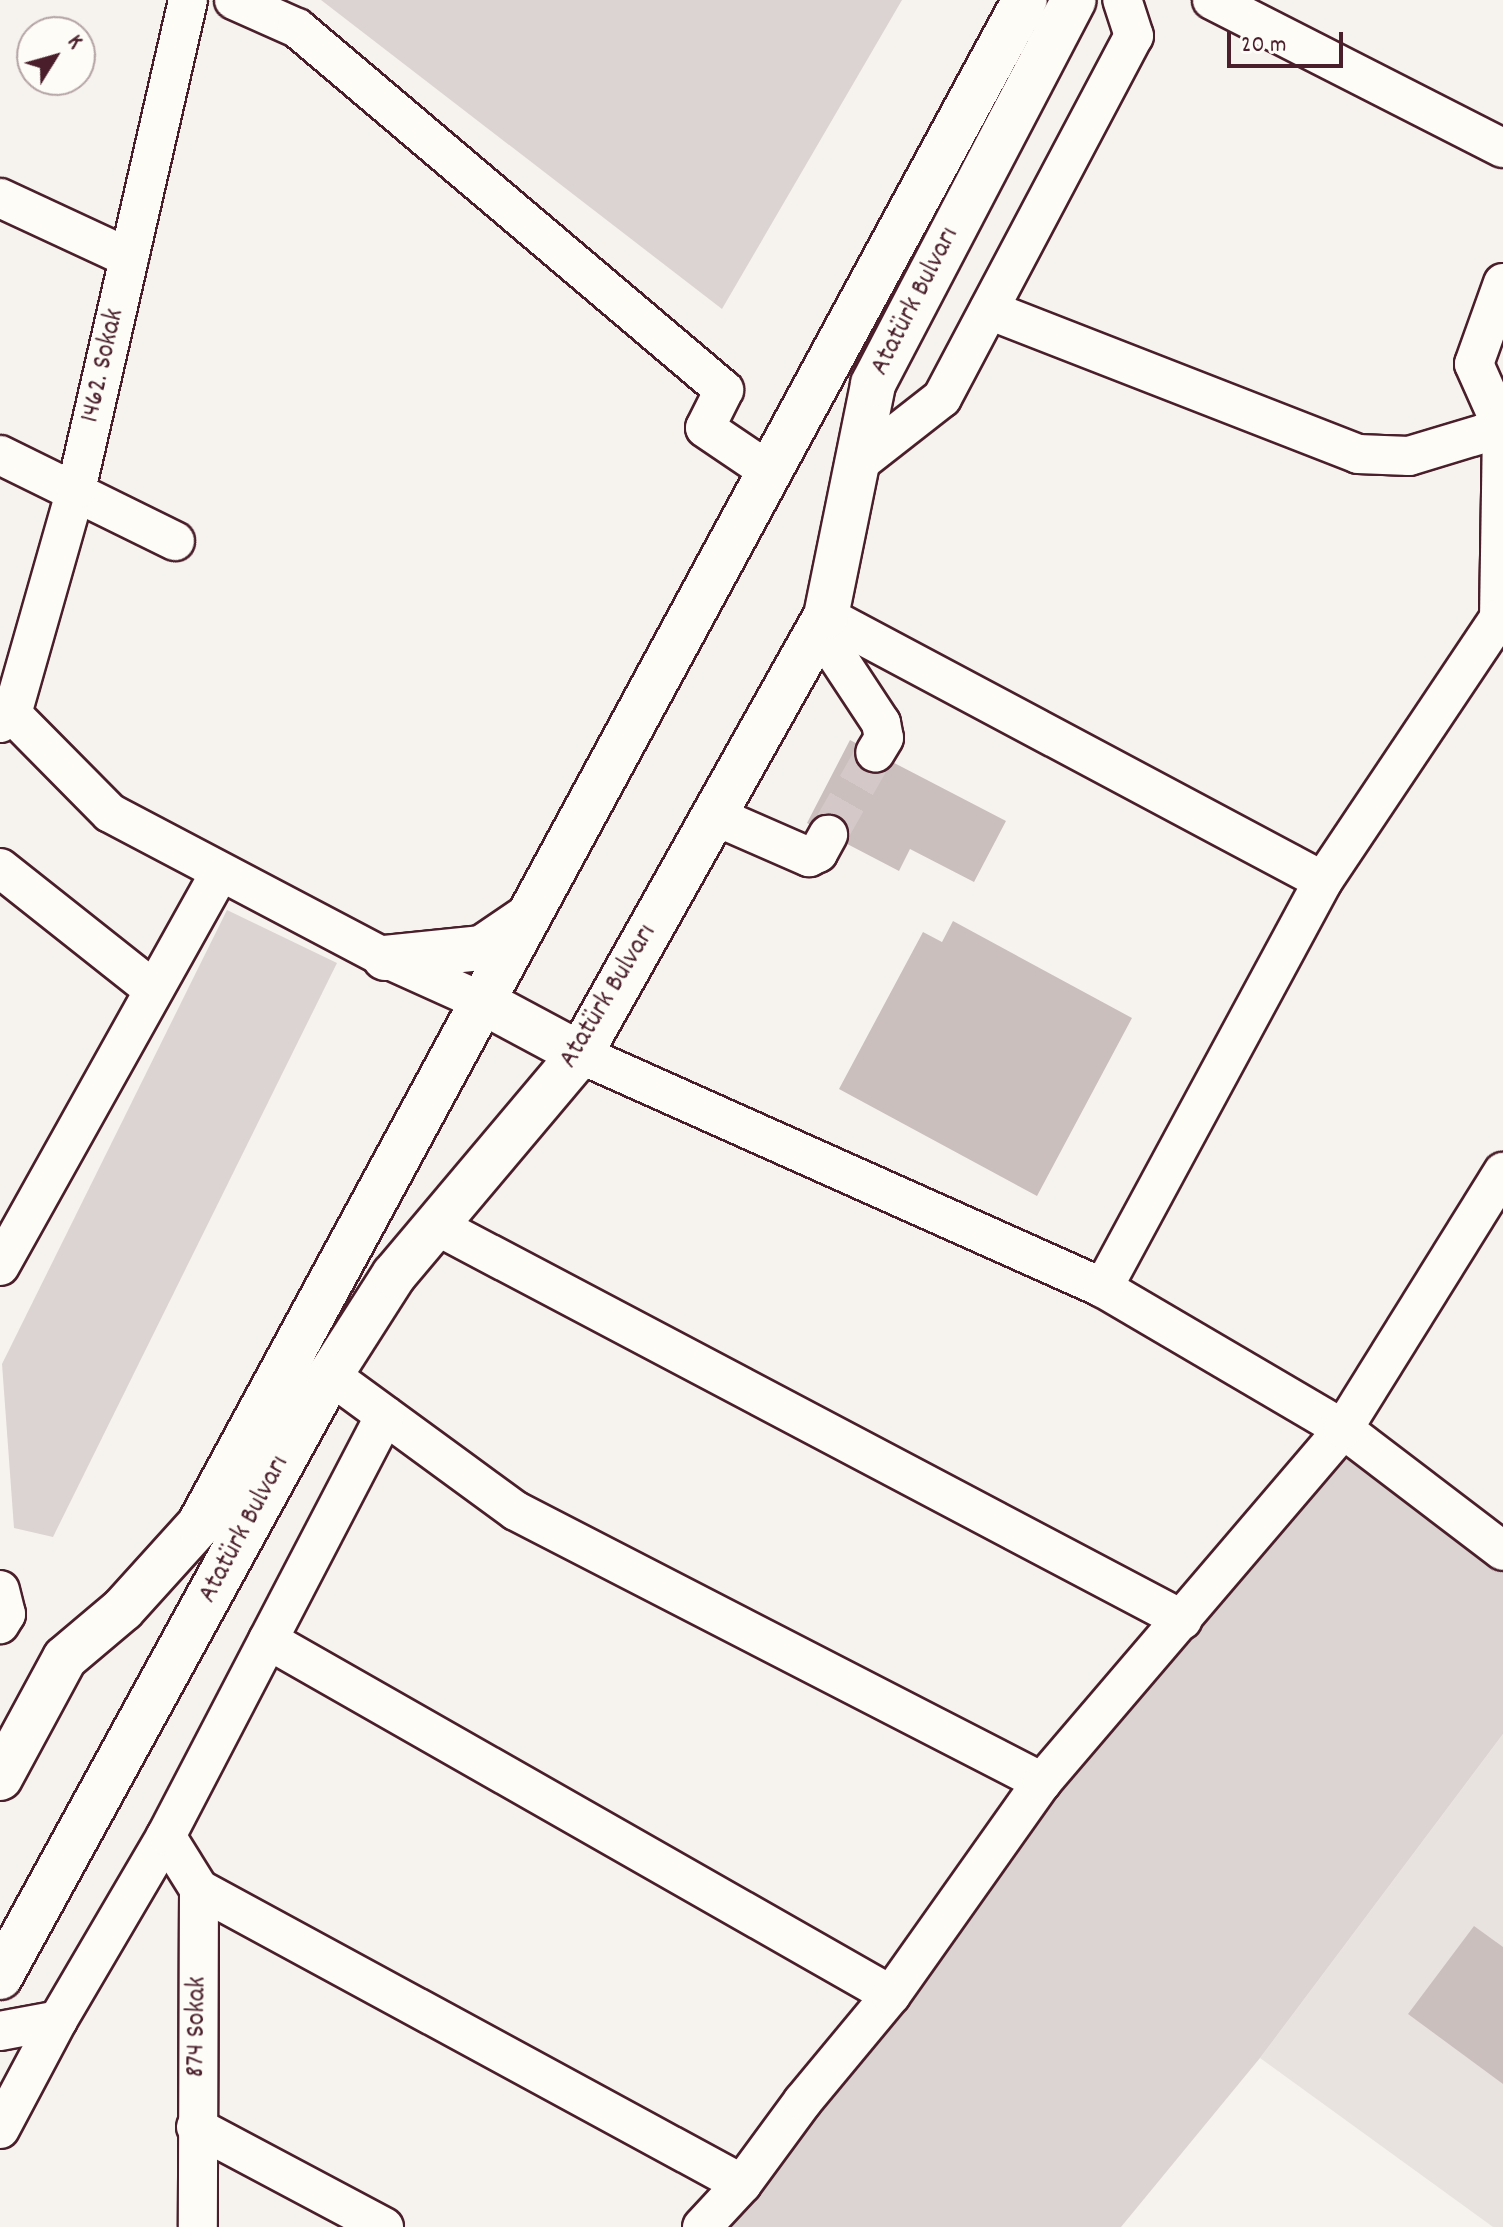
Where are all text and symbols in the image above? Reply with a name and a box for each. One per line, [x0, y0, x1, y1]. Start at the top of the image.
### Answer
north arrow [16, 16, 96, 96]
scale bar [1231, 16, 1347, 66]
text: K [59, 29, 89, 56]
text: 20 m [1241, 29, 1287, 63]
street label: Atatürk Bulvarı [864, 222, 968, 382]
street label: 1462. Sokak [75, 306, 133, 426]
street label: Atatürk Bulvarı [553, 919, 665, 1075]
street label: Atatürk Bulvarı [192, 1451, 298, 1609]
street label: 874 Sokak [180, 1976, 216, 2078]

